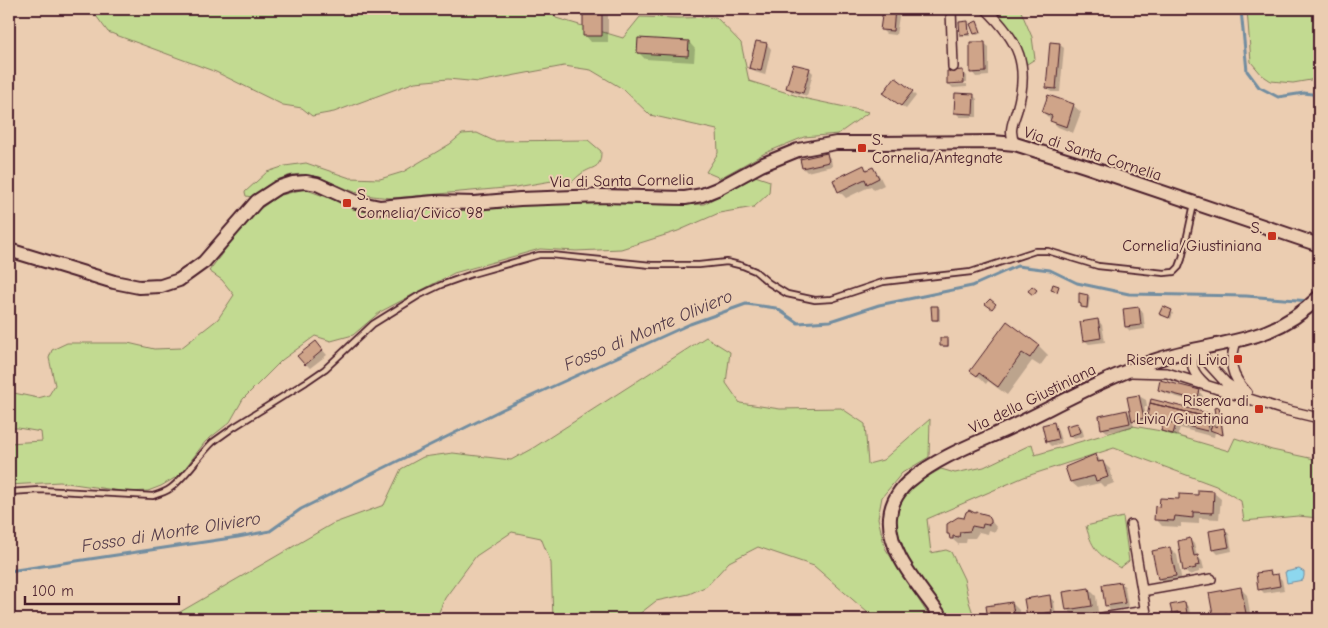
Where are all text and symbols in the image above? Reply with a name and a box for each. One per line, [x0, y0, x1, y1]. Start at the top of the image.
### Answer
street label: Via di Santa Cornelia [1022, 123, 1164, 185]
place label: S. Cornelia/Antegnate [872, 131, 1003, 167]
marker: S. Cornelia/Antegnate [856, 142, 868, 154]
street label: Via di Santa Cornelia [550, 171, 694, 191]
place label: S. Cornelia/Civico 98 [357, 186, 483, 222]
marker: S. Cornelia/Civico 98 [341, 197, 353, 209]
place label: S. Cornelia/Giustiniana [1122, 219, 1262, 255]
marker: S. Cornelia/Giustiniana [1266, 230, 1278, 242]
water label: Fosso di Monte Oliviero [561, 285, 736, 375]
place label: Riserva di Livia [1126, 351, 1228, 369]
marker: Riserva di Livia [1232, 353, 1244, 365]
street label: Via della Giustiniana [966, 360, 1099, 437]
place label: Riserva di Livia/Giustiniana [1136, 392, 1249, 428]
marker: Riserva di Livia/Giustiniana [1253, 403, 1265, 415]
water label: Fosso di Monte Oliviero [80, 508, 262, 557]
scale bar [25, 573, 179, 605]
text: 100 m [32, 582, 74, 600]

